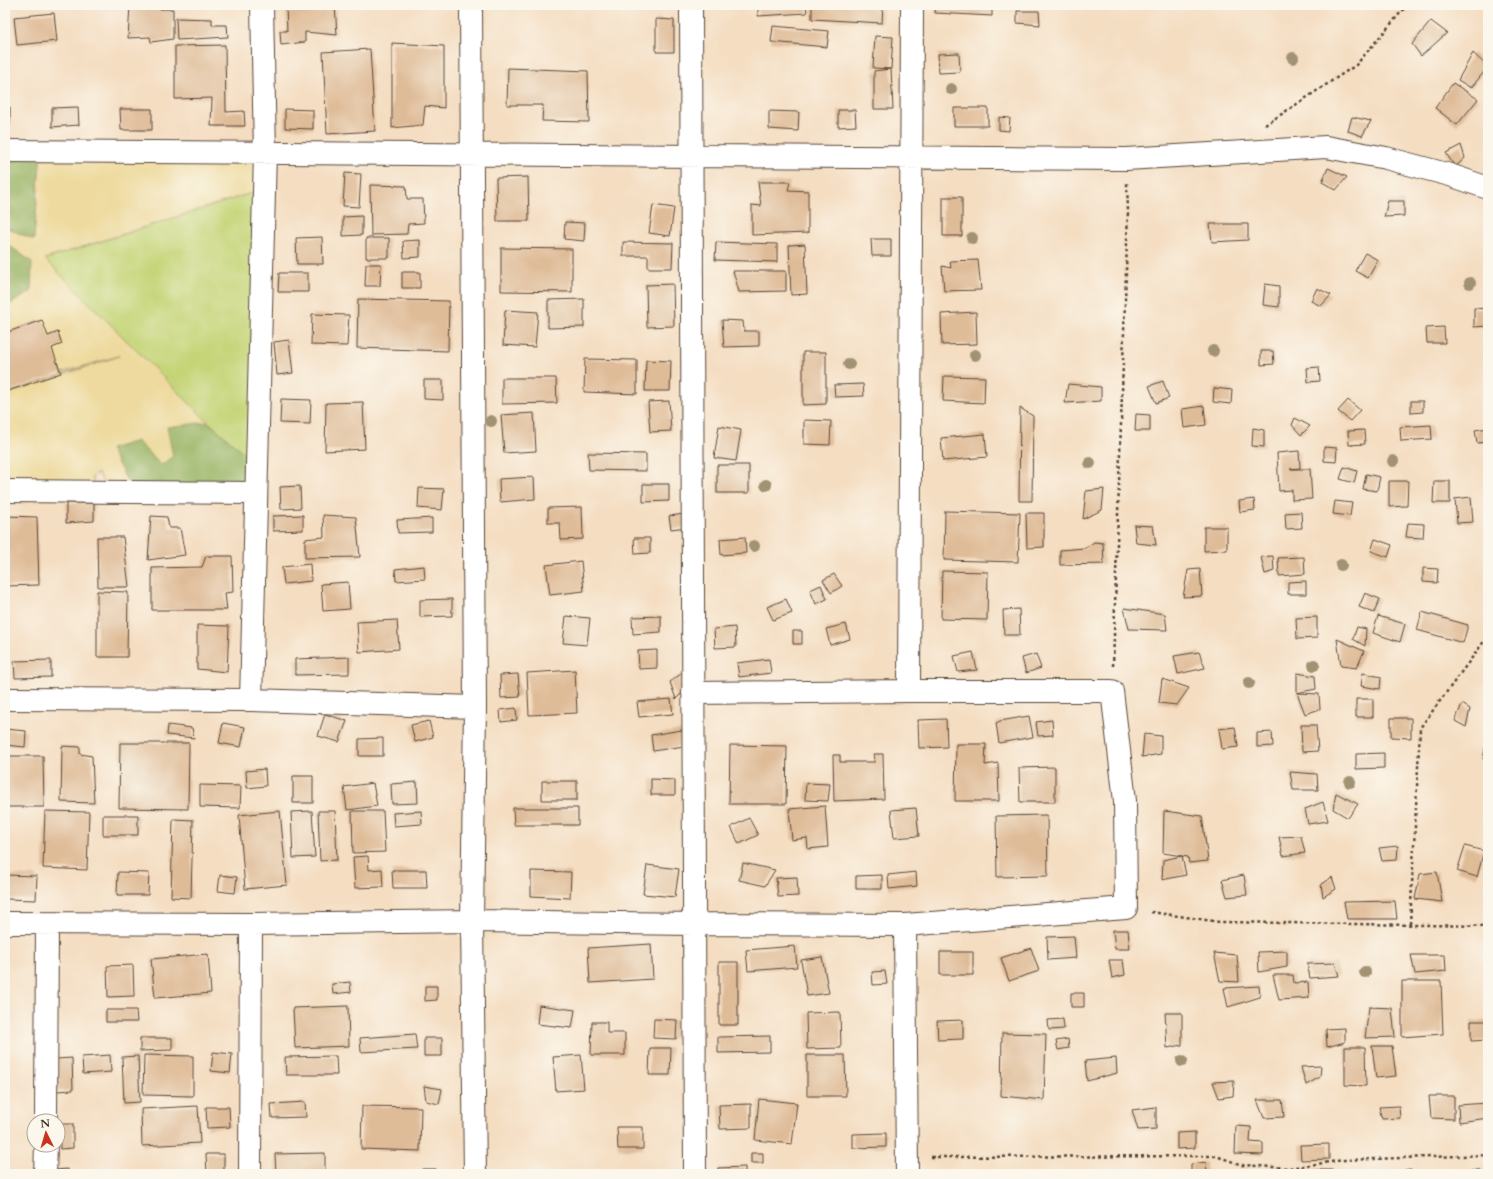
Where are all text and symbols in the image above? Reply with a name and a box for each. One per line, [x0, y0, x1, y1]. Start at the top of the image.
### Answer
north arrow [26, 1113, 66, 1153]
text: N [40, 1116, 51, 1131]

